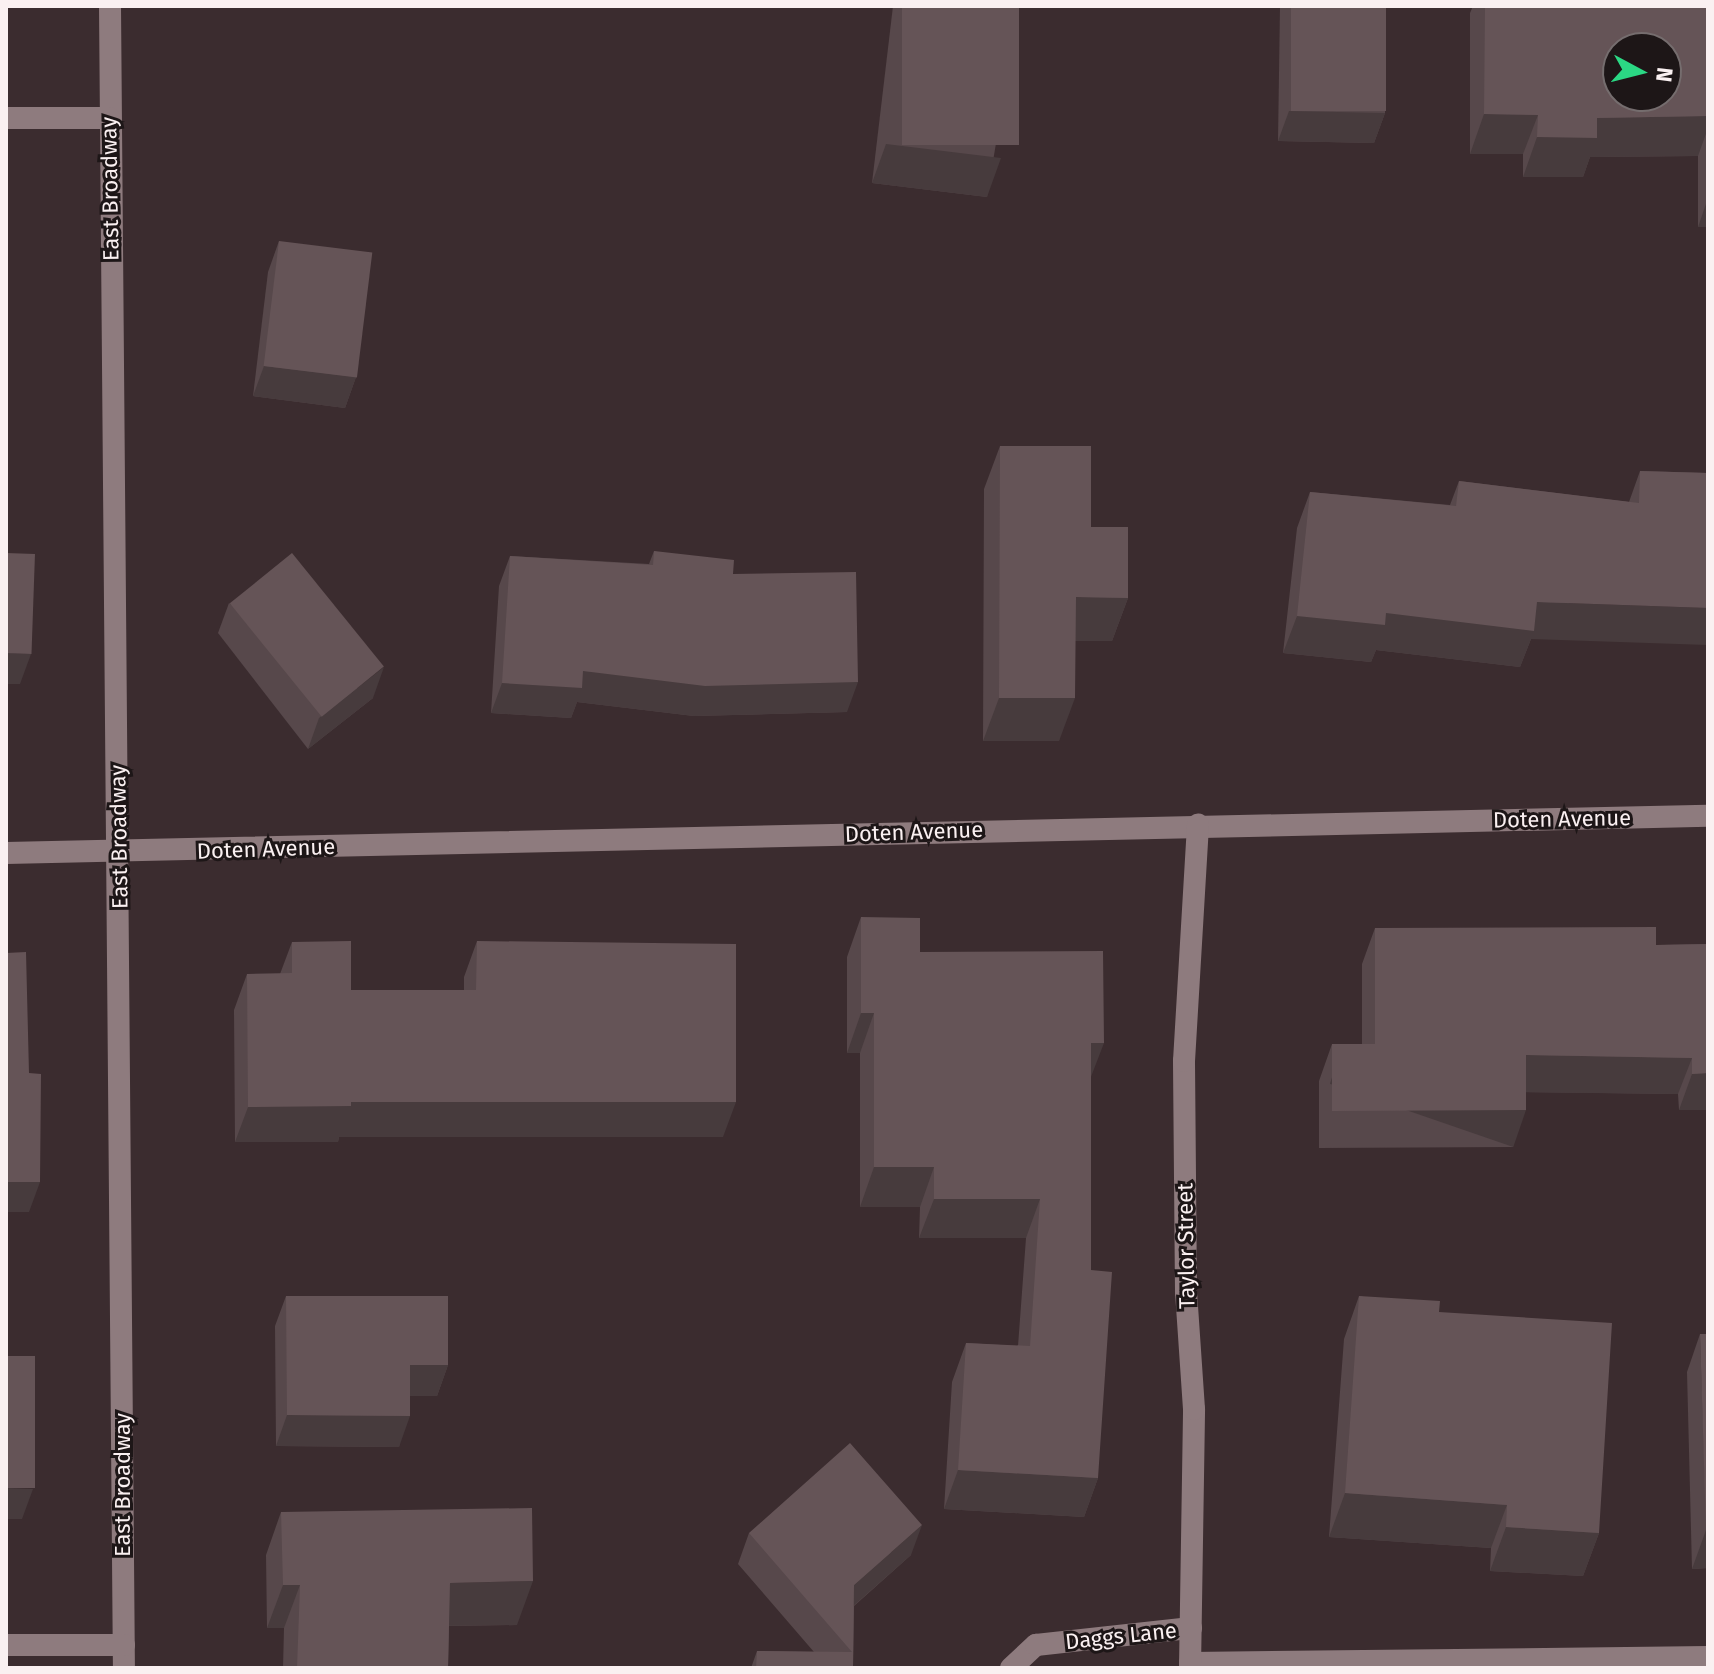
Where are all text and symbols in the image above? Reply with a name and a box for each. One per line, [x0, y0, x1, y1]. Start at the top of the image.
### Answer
north arrow [1602, 32, 1682, 112]
text: N [1650, 66, 1679, 84]
street label: East Broadway [96, 117, 124, 261]
street label: East Broadway [105, 765, 133, 909]
street label: Doten Avenue [1493, 805, 1631, 833]
street label: Doten Avenue [844, 816, 984, 848]
street label: Doten Avenue [196, 833, 336, 865]
street label: Taylor Street [1172, 1183, 1200, 1309]
street label: East Broadway [110, 1413, 136, 1557]
street label: Daggs Lane [1064, 1617, 1178, 1655]

